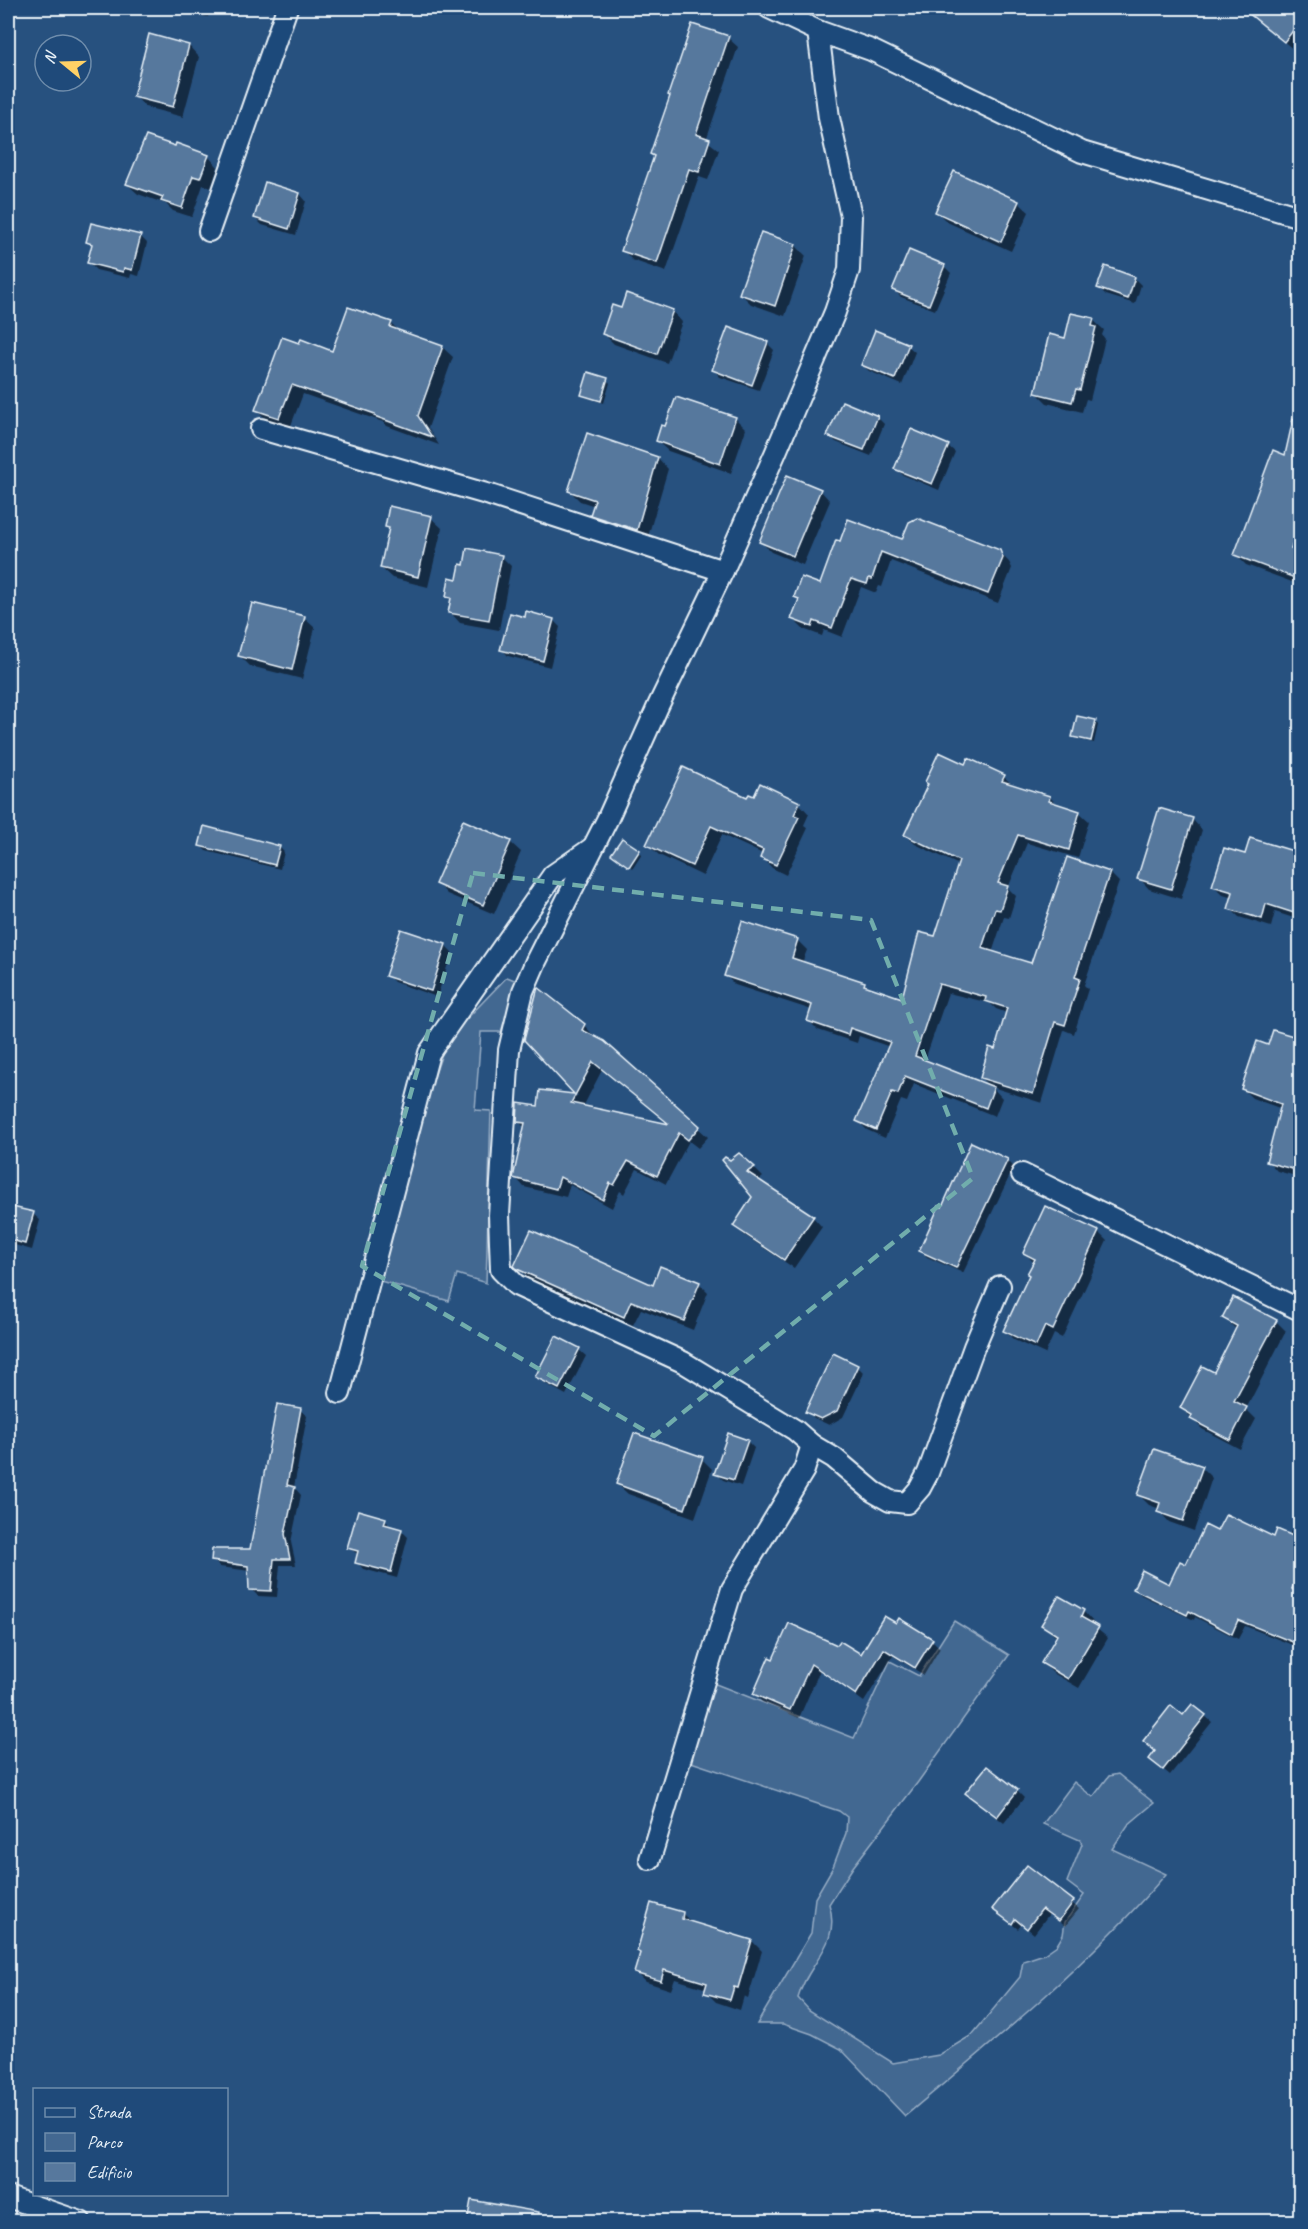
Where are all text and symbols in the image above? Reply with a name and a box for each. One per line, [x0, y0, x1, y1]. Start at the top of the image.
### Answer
north arrow [33, 33, 93, 93]
text: N [39, 48, 62, 66]
legend [33, 2088, 228, 2196]
text: Strada [87, 2101, 132, 2123]
text: Parco [87, 2131, 123, 2153]
text: Edificio [87, 2161, 133, 2183]

